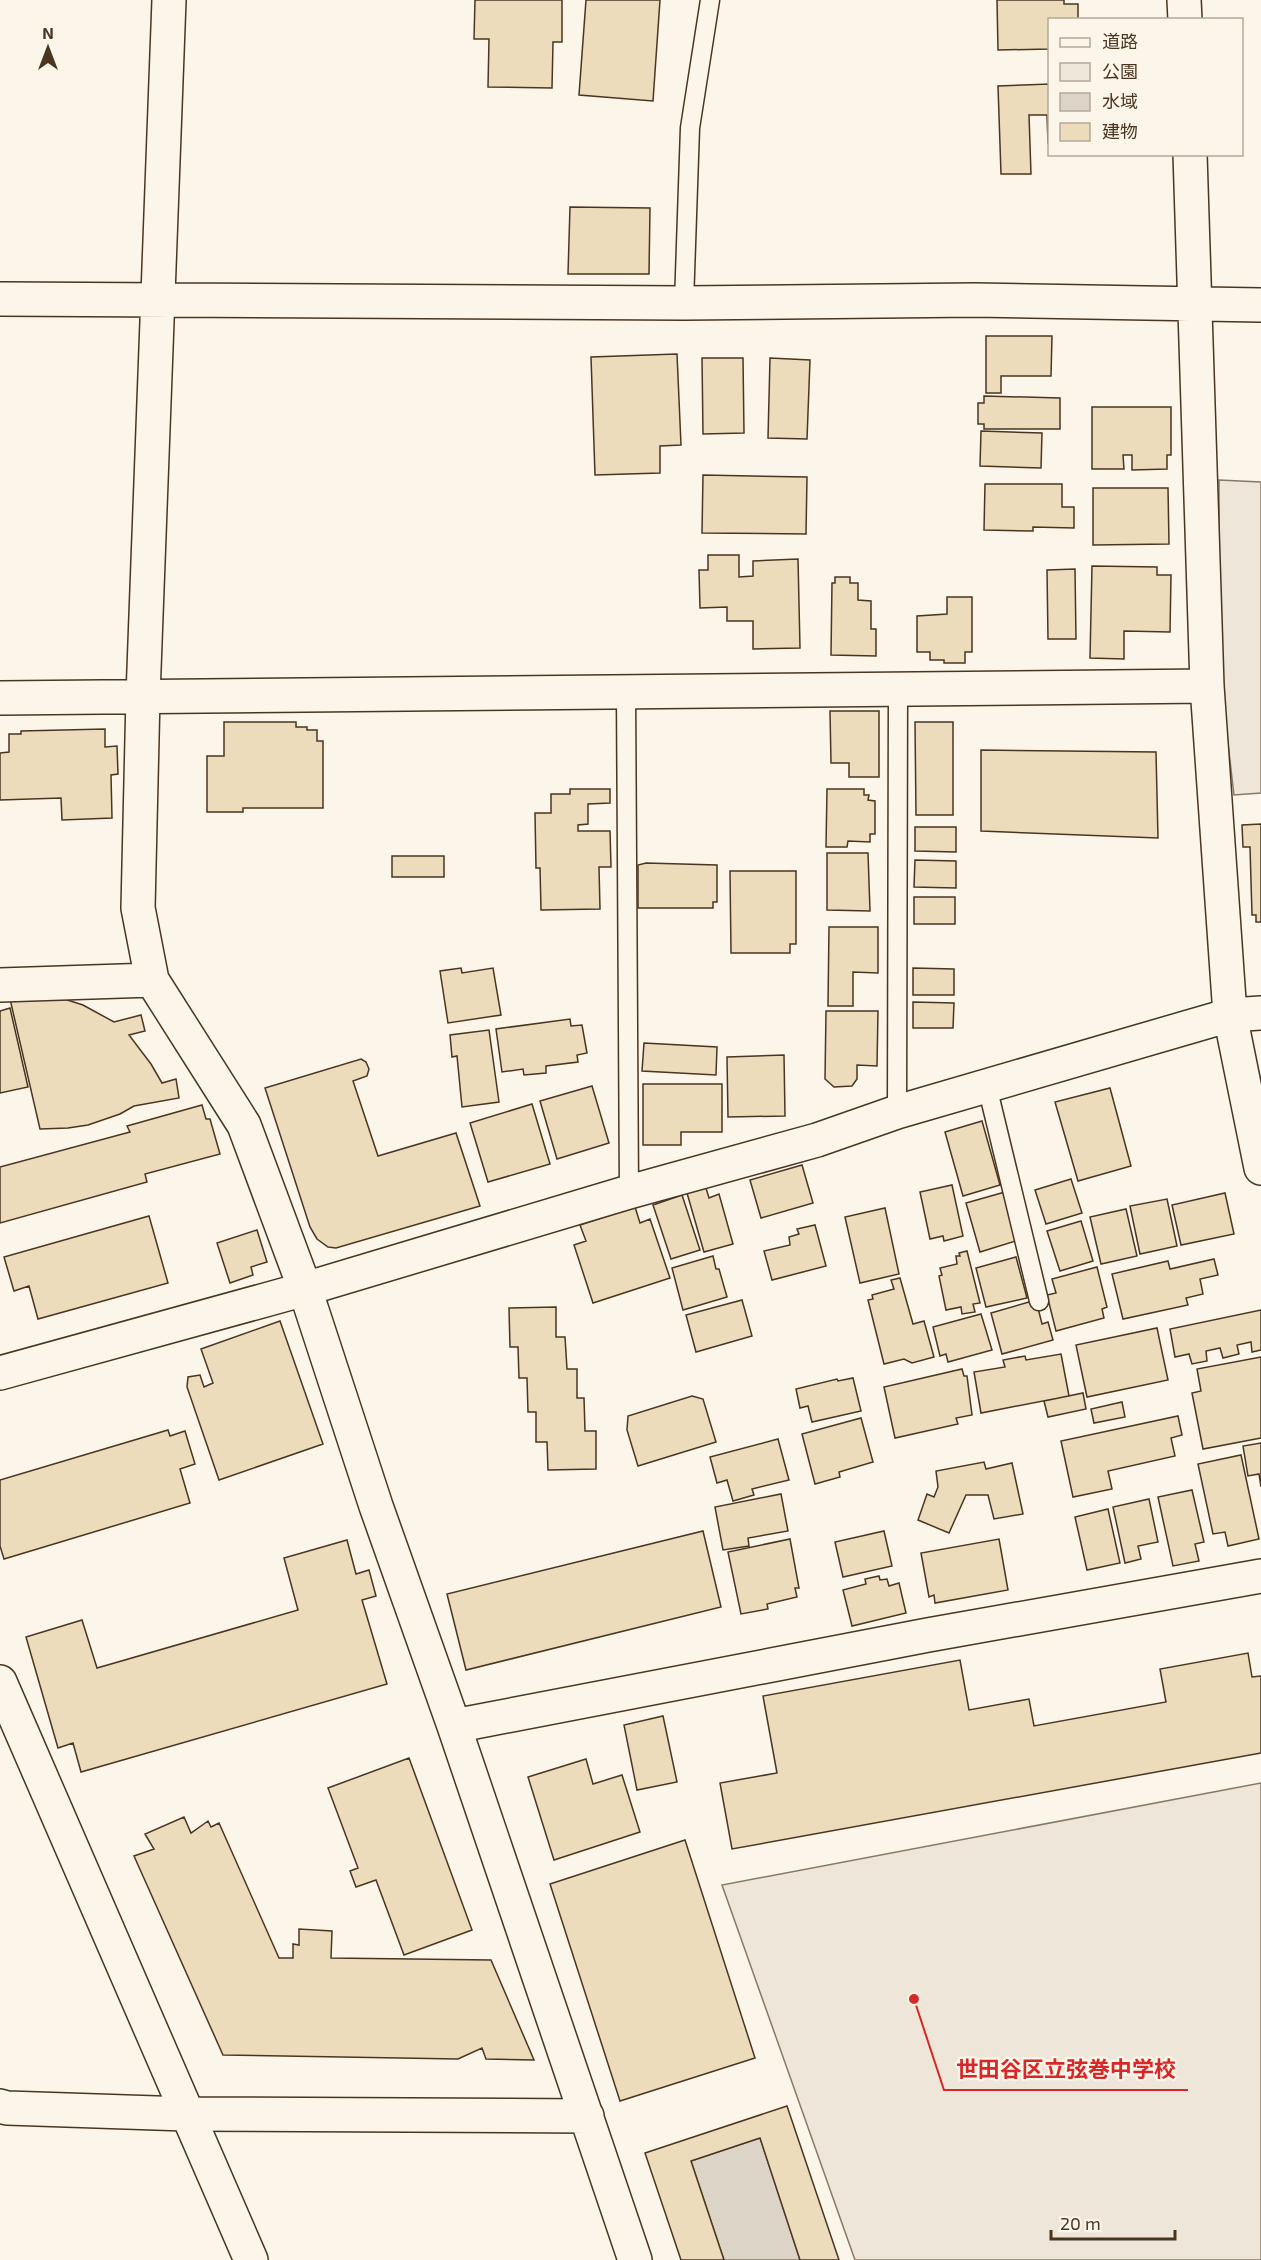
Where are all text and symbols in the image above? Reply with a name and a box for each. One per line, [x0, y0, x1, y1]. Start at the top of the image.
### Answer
north arrow [18, 18, 78, 78]
legend [1048, 18, 1243, 156]
text: N [42, 23, 54, 42]
text: 道路 [1102, 30, 1138, 52]
text: 公園 [1102, 60, 1138, 82]
text: 水域 [1102, 90, 1138, 112]
text: 建物 [1102, 120, 1138, 142]
callout: 世田谷区立弦巻中学校 [944, 2050, 1188, 2090]
text: 世田谷区立弦巻中学校 [956, 2055, 1176, 2081]
scale bar [1051, 2203, 1176, 2241]
text: 20 m [1060, 2212, 1101, 2234]

